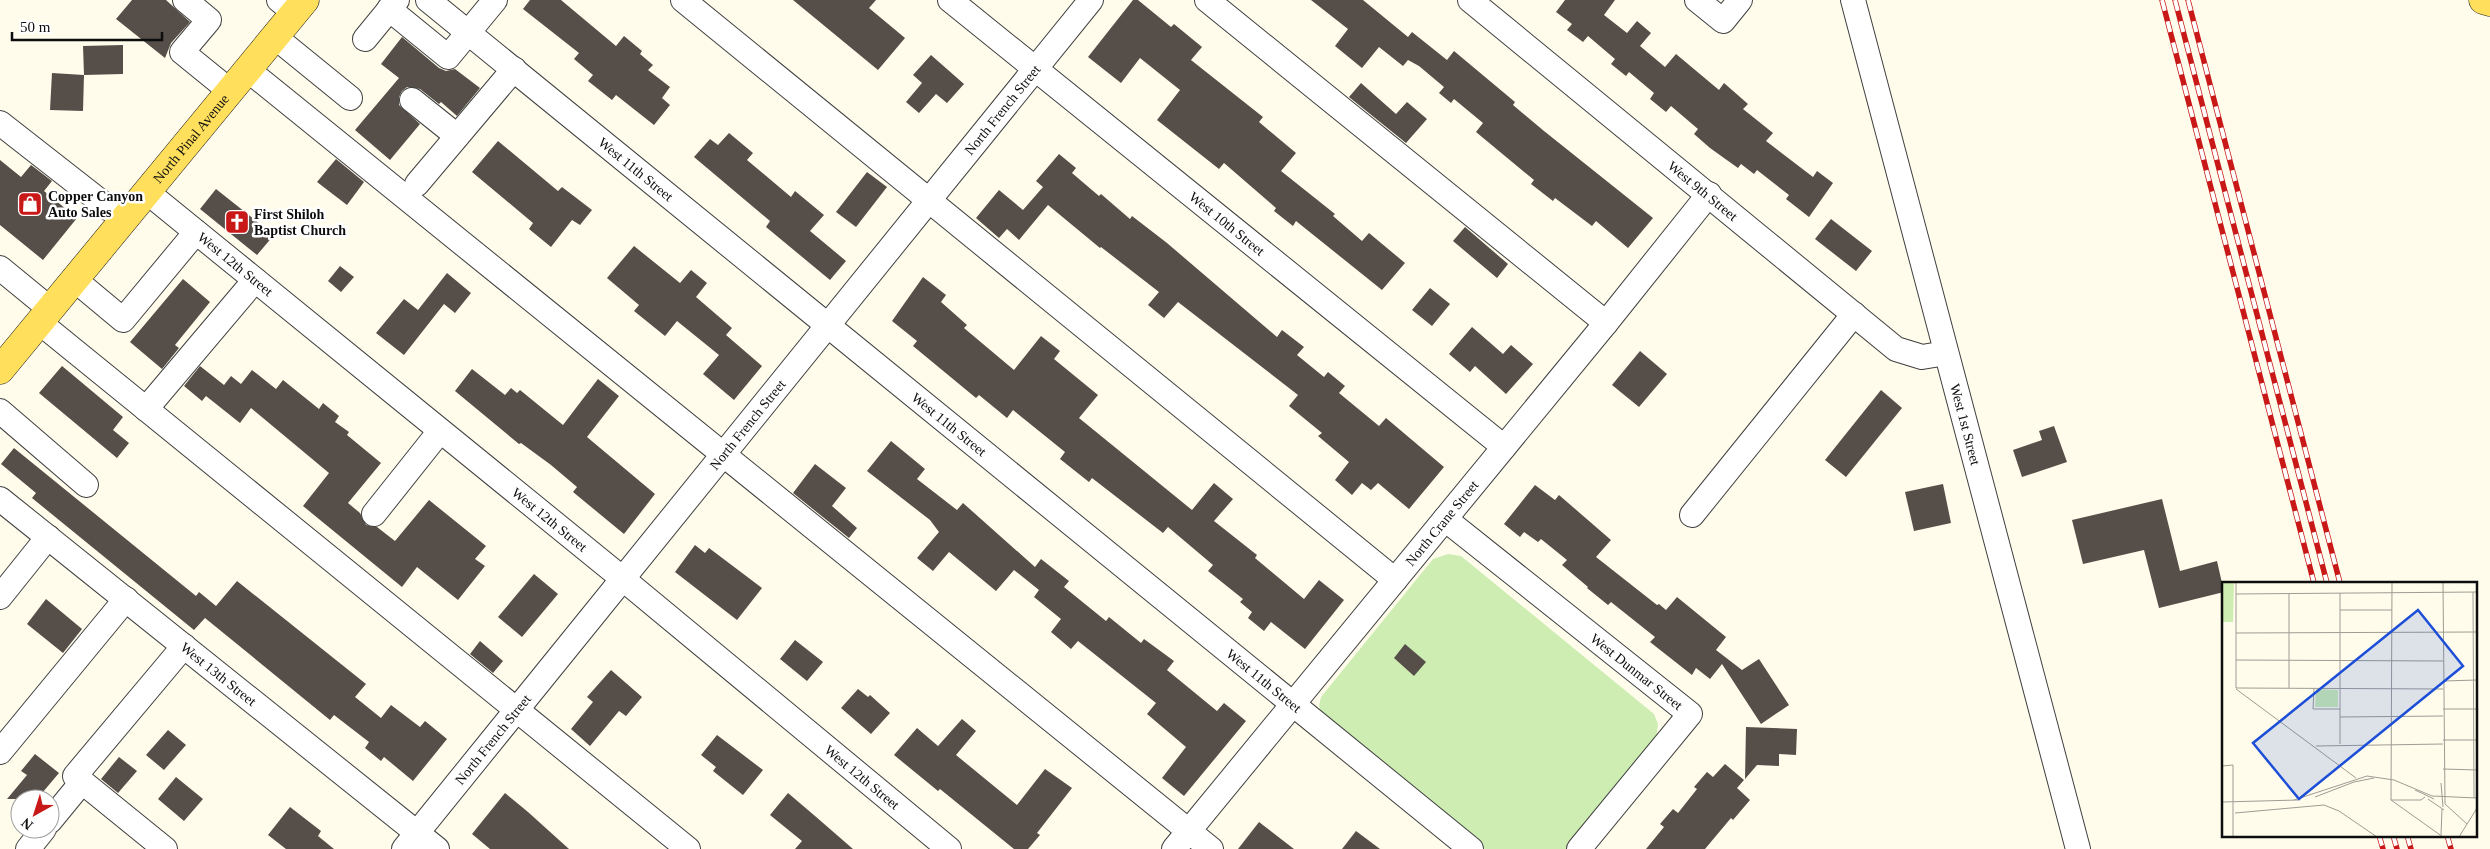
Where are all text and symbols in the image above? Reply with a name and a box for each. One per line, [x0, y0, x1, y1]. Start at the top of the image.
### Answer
scale bar [12, 10, 162, 42]
text: 50 m [20, 19, 51, 35]
street label: North French Street [962, 62, 1044, 158]
street label: North Pinal Avenue [150, 92, 232, 186]
street label: West 11th Street [595, 135, 676, 204]
street label: West 9th Street [1665, 158, 1740, 224]
place label: Copper Canyon Auto Sales [48, 189, 143, 220]
street label: West 10th Street [1186, 189, 1267, 259]
shop icon: Copper Canyon Auto Sales [17, 191, 43, 217]
place label: First Shiloh Baptist Church [254, 207, 346, 238]
church icon: First Shiloh Baptist Church [224, 209, 250, 235]
street label: West 12th Street [195, 229, 276, 299]
street label: North French Street [707, 377, 789, 473]
street label: West 1st Street [1947, 382, 1983, 467]
street label: West 11th Street [909, 390, 989, 459]
street label: North Crane Street [1403, 477, 1482, 569]
street label: West 12th Street [509, 485, 590, 555]
inset map [2222, 582, 2478, 836]
street label: West Dunmar Street [1587, 631, 1685, 713]
street label: West 13th Street [178, 640, 259, 709]
street label: West 11th Street [1223, 646, 1304, 716]
street label: North French Street [452, 692, 534, 788]
street label: West 12th Street [822, 742, 902, 813]
north arrow [10, 789, 60, 839]
text: N [18, 815, 36, 833]

